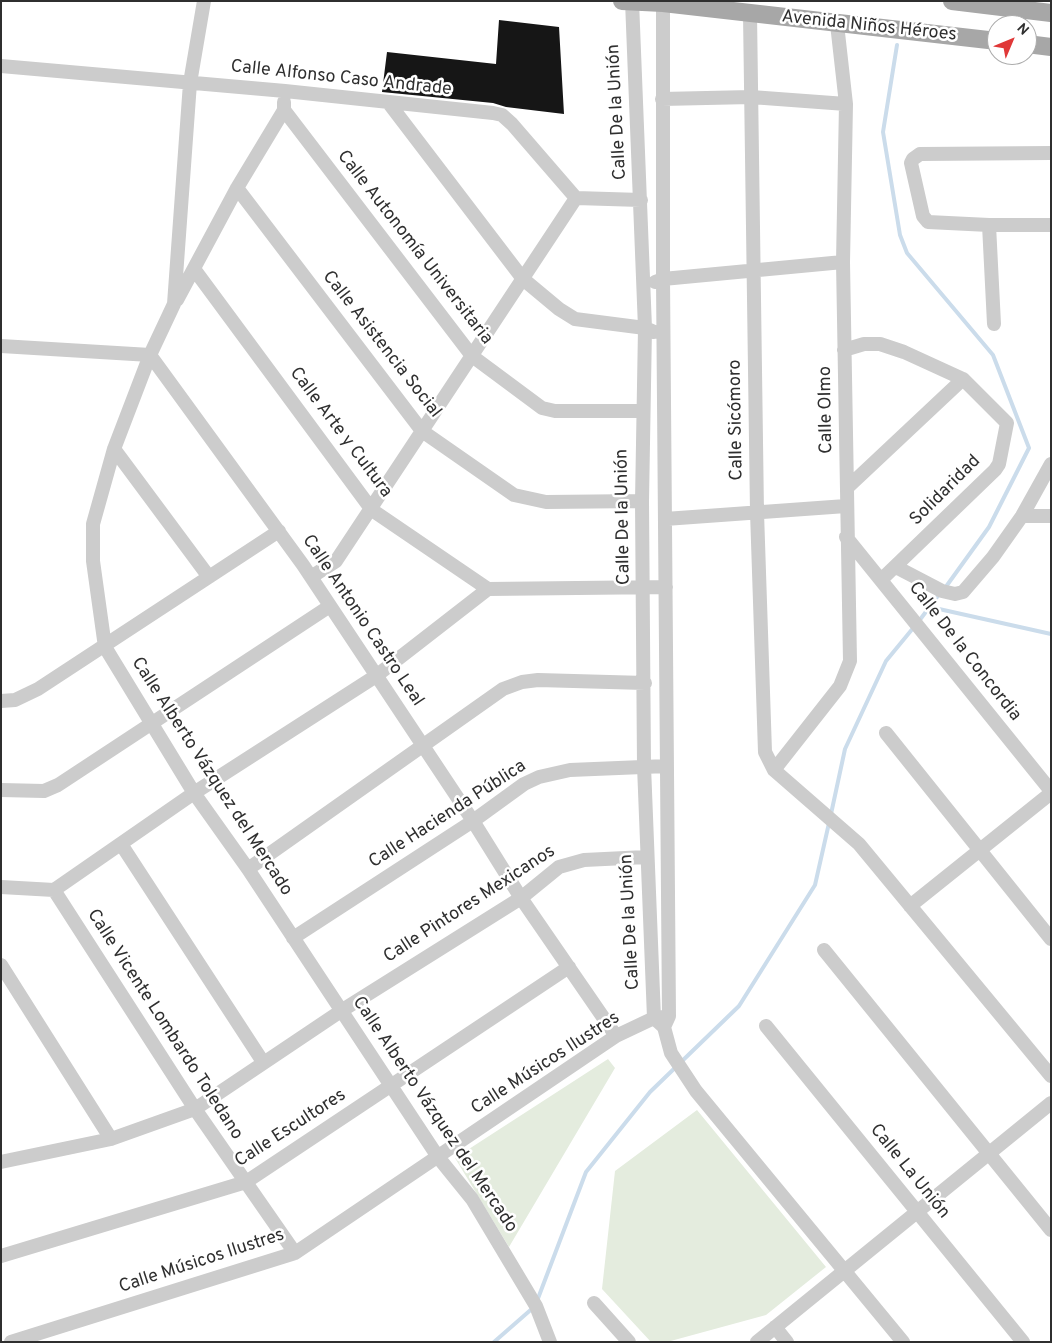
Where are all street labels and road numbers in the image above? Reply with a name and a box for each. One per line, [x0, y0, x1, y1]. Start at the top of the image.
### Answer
street label: Avenida Niños Héroes [780, 7, 958, 47]
street label: Calle De la Unión [604, 43, 632, 181]
street label: Calle Alfonso Caso Andrade [229, 57, 453, 101]
street label: Calle Autonomía Universitaria [331, 147, 497, 349]
street label: Calle Asistencia Social [317, 267, 445, 423]
street label: Calle Sicómoro [725, 359, 749, 481]
street label: Calle Arte y Cultura [284, 364, 396, 502]
street label: Calle Olmo [815, 366, 839, 454]
street label: Calle De la Unión [612, 449, 636, 585]
street label: Solidaridad [906, 451, 986, 531]
street label: Calle Antonio Castro Leal [297, 531, 427, 711]
street label: Calle De la Concordia [903, 578, 1025, 726]
street label: Calle Alberto Vázquez del Mercado [126, 654, 296, 900]
street label: Calle Hacienda Pública [365, 756, 531, 874]
street label: Calle Pintores Mexicanos [380, 841, 560, 969]
street label: Calle De la Unión [617, 853, 645, 991]
street label: Calle Vicente Lombardo Toledano [81, 906, 247, 1144]
street label: Calle Alberto Vázquez del Mercado [347, 993, 521, 1237]
street label: Calle Músicos Ilustres [468, 1008, 624, 1120]
street label: Calle Escultores [231, 1085, 351, 1173]
street label: Calle La Unión [864, 1120, 954, 1224]
street label: Calle Músicos Ilustres [117, 1225, 287, 1299]

